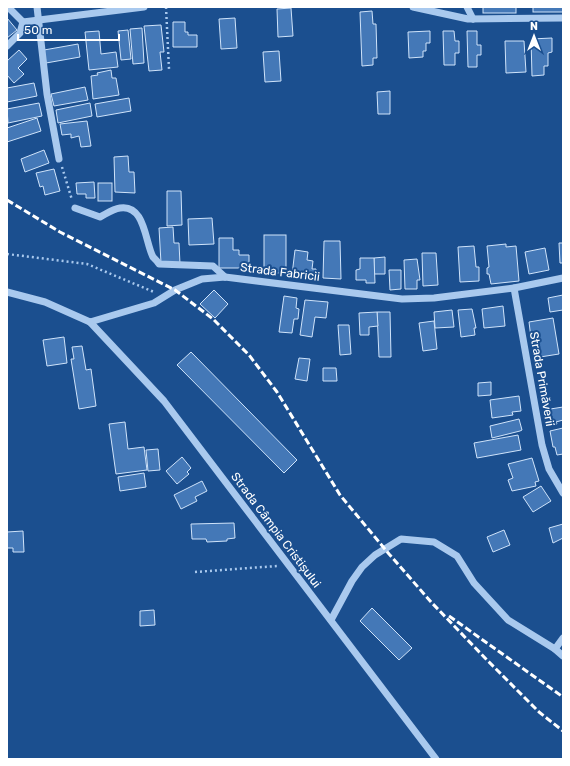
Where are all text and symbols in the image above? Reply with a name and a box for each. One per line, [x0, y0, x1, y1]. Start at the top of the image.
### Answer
scale bar [18, 16, 119, 42]
north arrow [514, 16, 554, 56]
text: N [530, 20, 538, 33]
text: 50 m [24, 23, 52, 37]
street label: Strada Fabricii [239, 260, 321, 284]
street label: Strada Primăverii [527, 331, 557, 427]
street label: Strada Câmpia Cristișului [228, 470, 324, 590]

